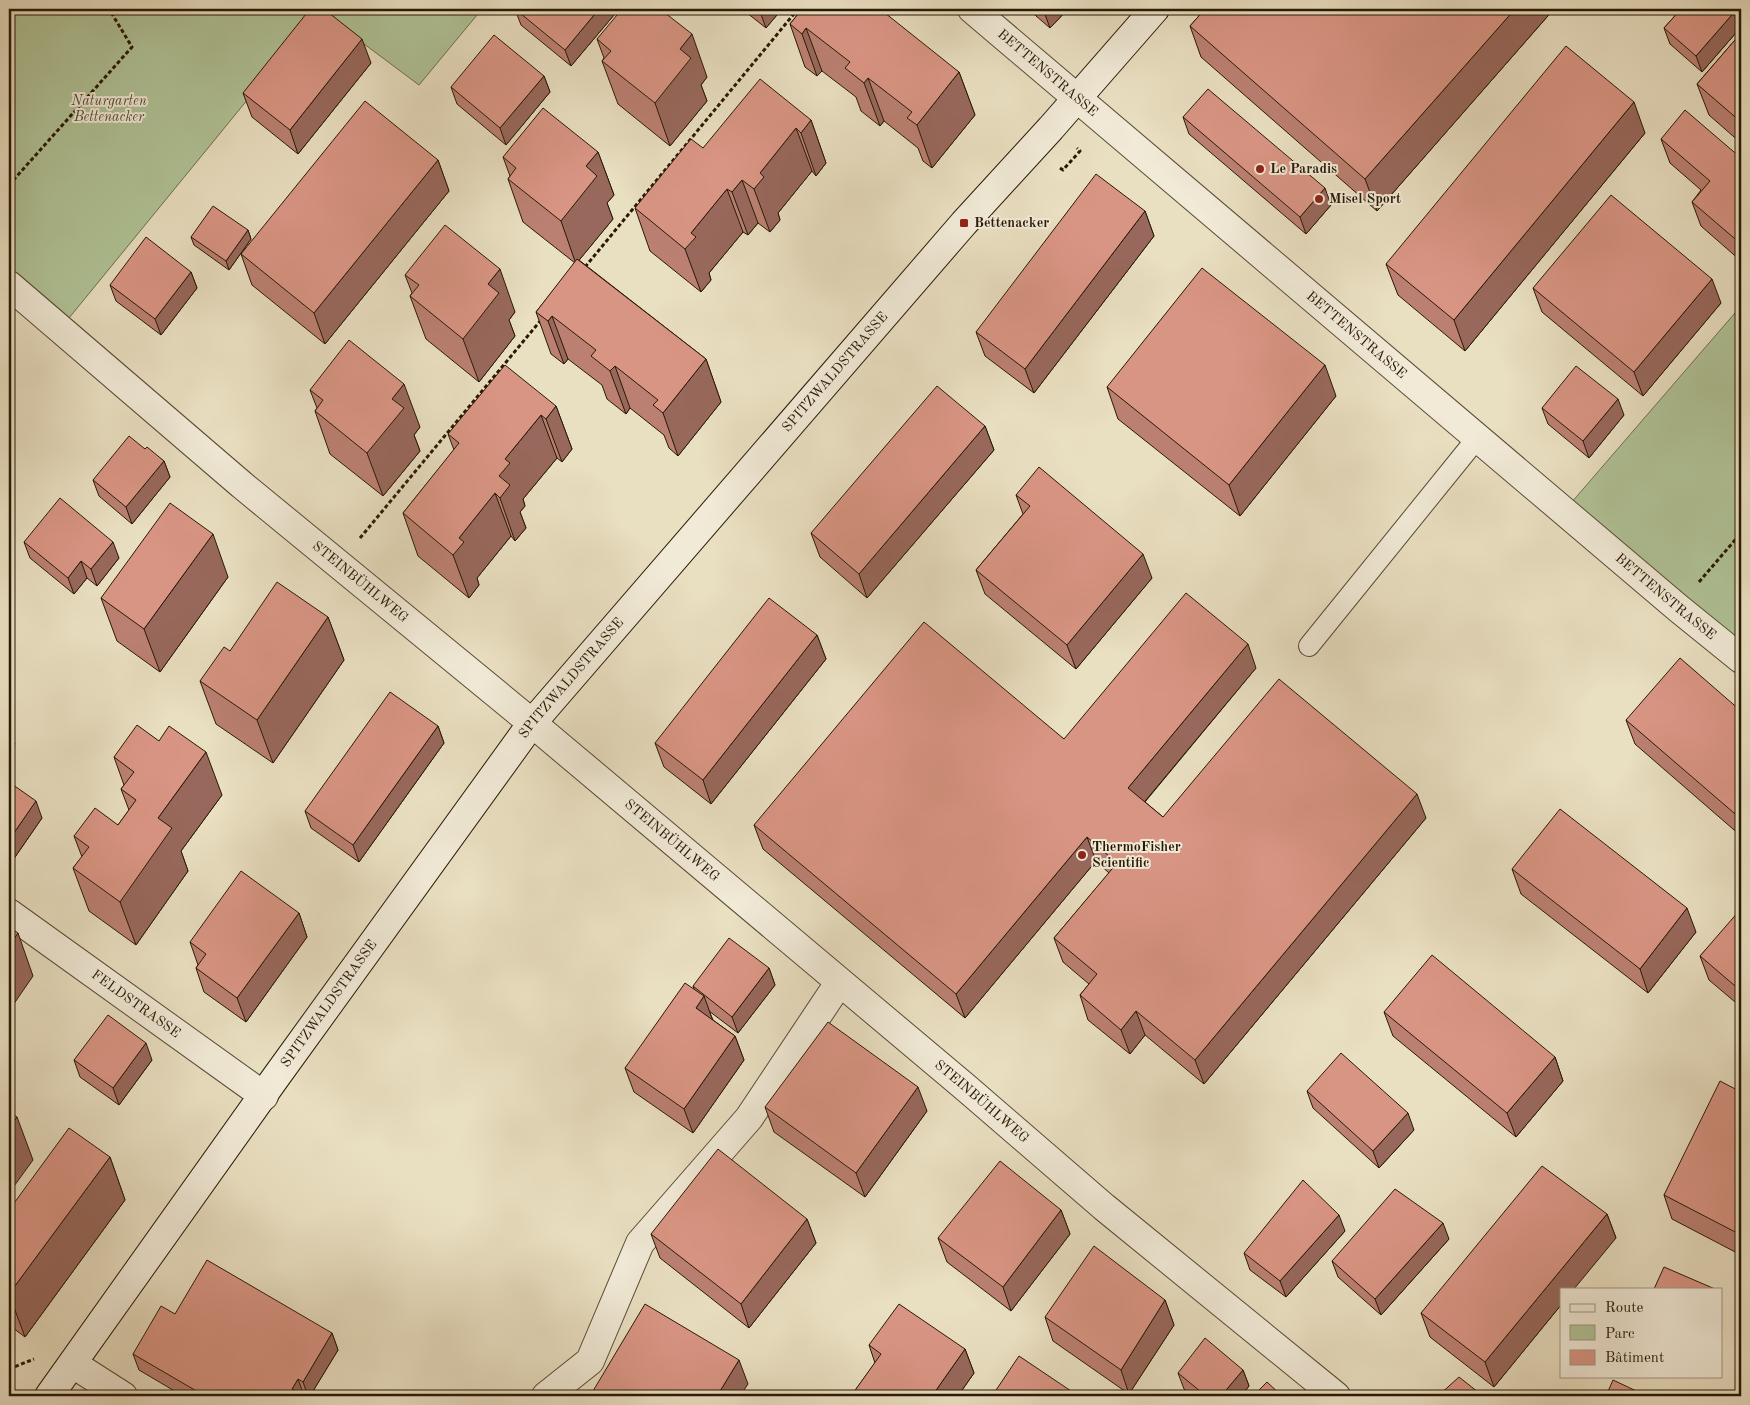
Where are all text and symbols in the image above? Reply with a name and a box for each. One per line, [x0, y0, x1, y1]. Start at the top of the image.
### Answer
street label: BETTENSTRASSE [995, 27, 1100, 119]
park label: Naturgarten Bettenacker [70, 94, 147, 124]
place label: Le Paradis [1270, 162, 1337, 176]
marker: Le Paradis [1254, 163, 1266, 175]
place label: Misel Sport [1329, 192, 1401, 206]
marker: Misel Sport [1313, 193, 1325, 205]
place label: Bettenacker [974, 216, 1049, 230]
marker: Bettenacker [958, 217, 970, 229]
street label: BETTENSTRASSE [1304, 289, 1409, 381]
street label: SPITZWALDSTRASSE [780, 310, 891, 435]
street label: STEINBÜHLWEG [310, 539, 411, 625]
street label: BETTENSTRASSE [1612, 551, 1718, 643]
street label: SPITZWALDSTRASSE [516, 615, 626, 741]
street label: STEINBÜHLWEG [622, 797, 722, 884]
place label: ThermoFisher Scientific [1092, 840, 1181, 870]
marker: ThermoFisher Scientific [1076, 849, 1088, 861]
street label: SPITZWALDSTRASSE [278, 937, 380, 1070]
street label: FELDSTRASSE [89, 967, 183, 1041]
street label: STEINBÜHLWEG [932, 1057, 1031, 1146]
legend [1560, 1288, 1722, 1378]
text: Route [1605, 1301, 1643, 1316]
text: Parc [1605, 1327, 1635, 1342]
text: Bâtiment [1605, 1351, 1664, 1366]

